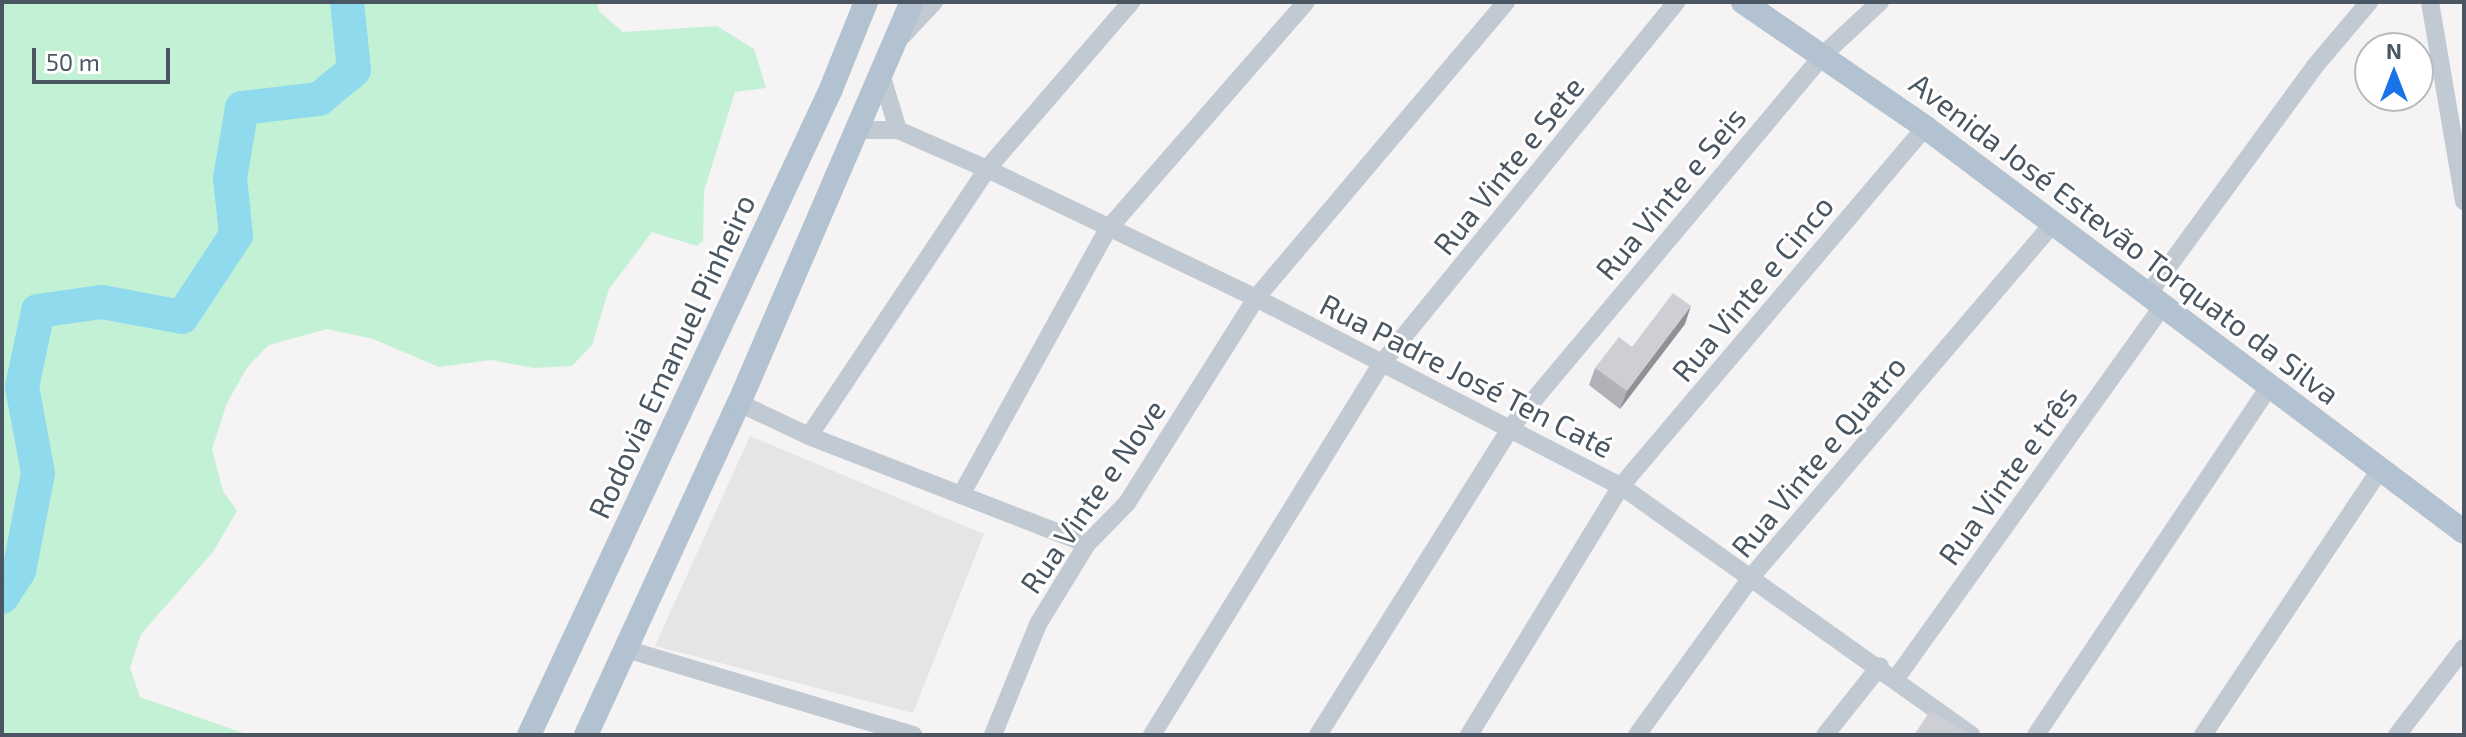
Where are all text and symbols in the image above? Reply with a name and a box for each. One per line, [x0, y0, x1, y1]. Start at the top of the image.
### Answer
scale bar [36, 32, 174, 82]
north arrow [2354, 32, 2434, 112]
text: N [2386, 37, 2402, 63]
text: 50 m [46, 47, 100, 76]
street label: Avenida José Estevão Torquato da Silva [1903, 64, 2347, 412]
street label: Rua Vinte e Sete [1425, 68, 1591, 262]
street label: Rua Vinte e Seis [1587, 99, 1753, 287]
street label: Rua Vinte e Cinco [1664, 187, 1840, 389]
street label: Rodovia Emanuel Pinheiro [580, 188, 762, 524]
street label: Rua Padre José Ten Caté [1314, 285, 1620, 465]
street label: Rua Vinte e Quatro [1723, 348, 1913, 564]
street label: Rua Vinte e três [1930, 378, 2084, 572]
street label: Rua Vinte e Nove [1012, 392, 1172, 600]

